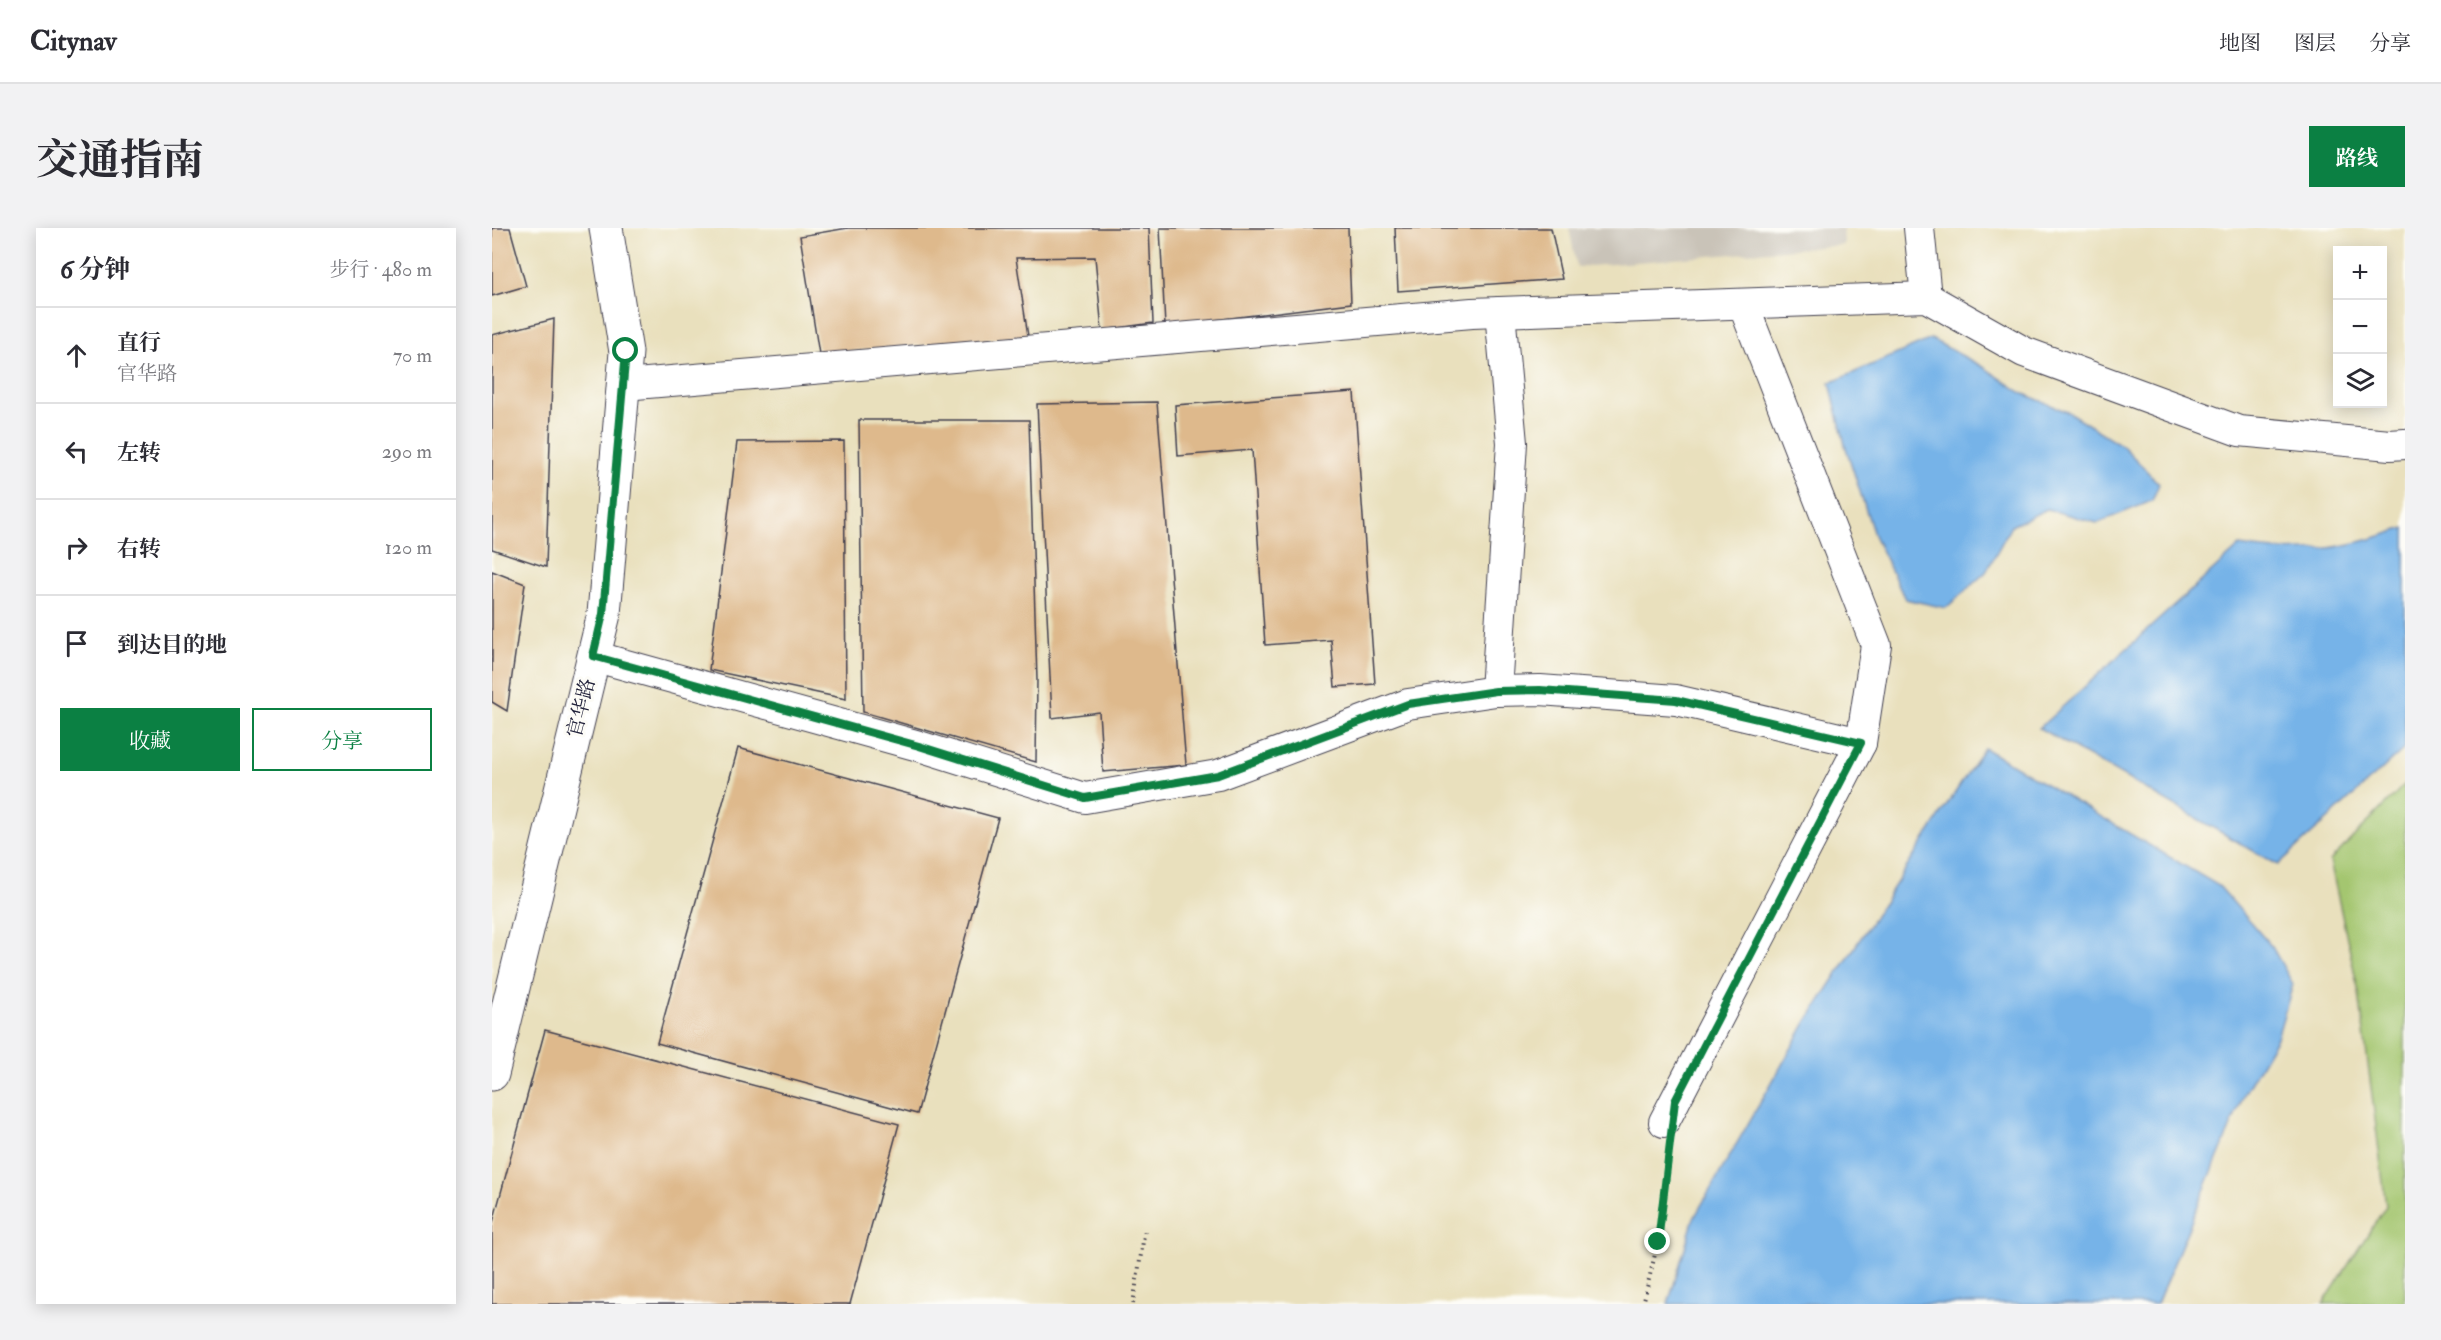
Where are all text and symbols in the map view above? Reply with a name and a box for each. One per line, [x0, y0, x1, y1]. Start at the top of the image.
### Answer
text: Citynav [30, 24, 117, 59]
text: 地图 [2219, 30, 2261, 57]
text: 图层 [2294, 30, 2336, 57]
text: 分享 [2369, 30, 2411, 57]
button: 路线 [2309, 126, 2405, 187]
text: 交通指南 [36, 135, 204, 187]
map controls [2333, 246, 2387, 408]
button: + [2333, 246, 2387, 300]
text: 6 分钟 [60, 254, 131, 286]
text: 步行 · 480 m [330, 257, 432, 282]
button: − [2333, 300, 2387, 354]
text: 直行 [117, 329, 161, 357]
route start [612, 337, 638, 363]
icon: ahead [60, 339, 93, 372]
text: 70 m [393, 343, 432, 368]
button: layers [2333, 354, 2387, 408]
text: 官华路 [117, 361, 177, 386]
icon: left [60, 435, 93, 468]
text: 左转 [117, 439, 161, 467]
text: 290 m [382, 439, 432, 464]
icon: right [60, 531, 93, 564]
text: 右转 [117, 535, 161, 563]
text: 120 m [385, 535, 432, 560]
icon: arrive [60, 627, 93, 660]
text: 到达目的地 [117, 631, 227, 659]
street label: 官华路 [562, 676, 600, 740]
button: 收藏 [60, 708, 240, 771]
button: 分享 [252, 708, 432, 771]
route end [1644, 1228, 1670, 1254]

